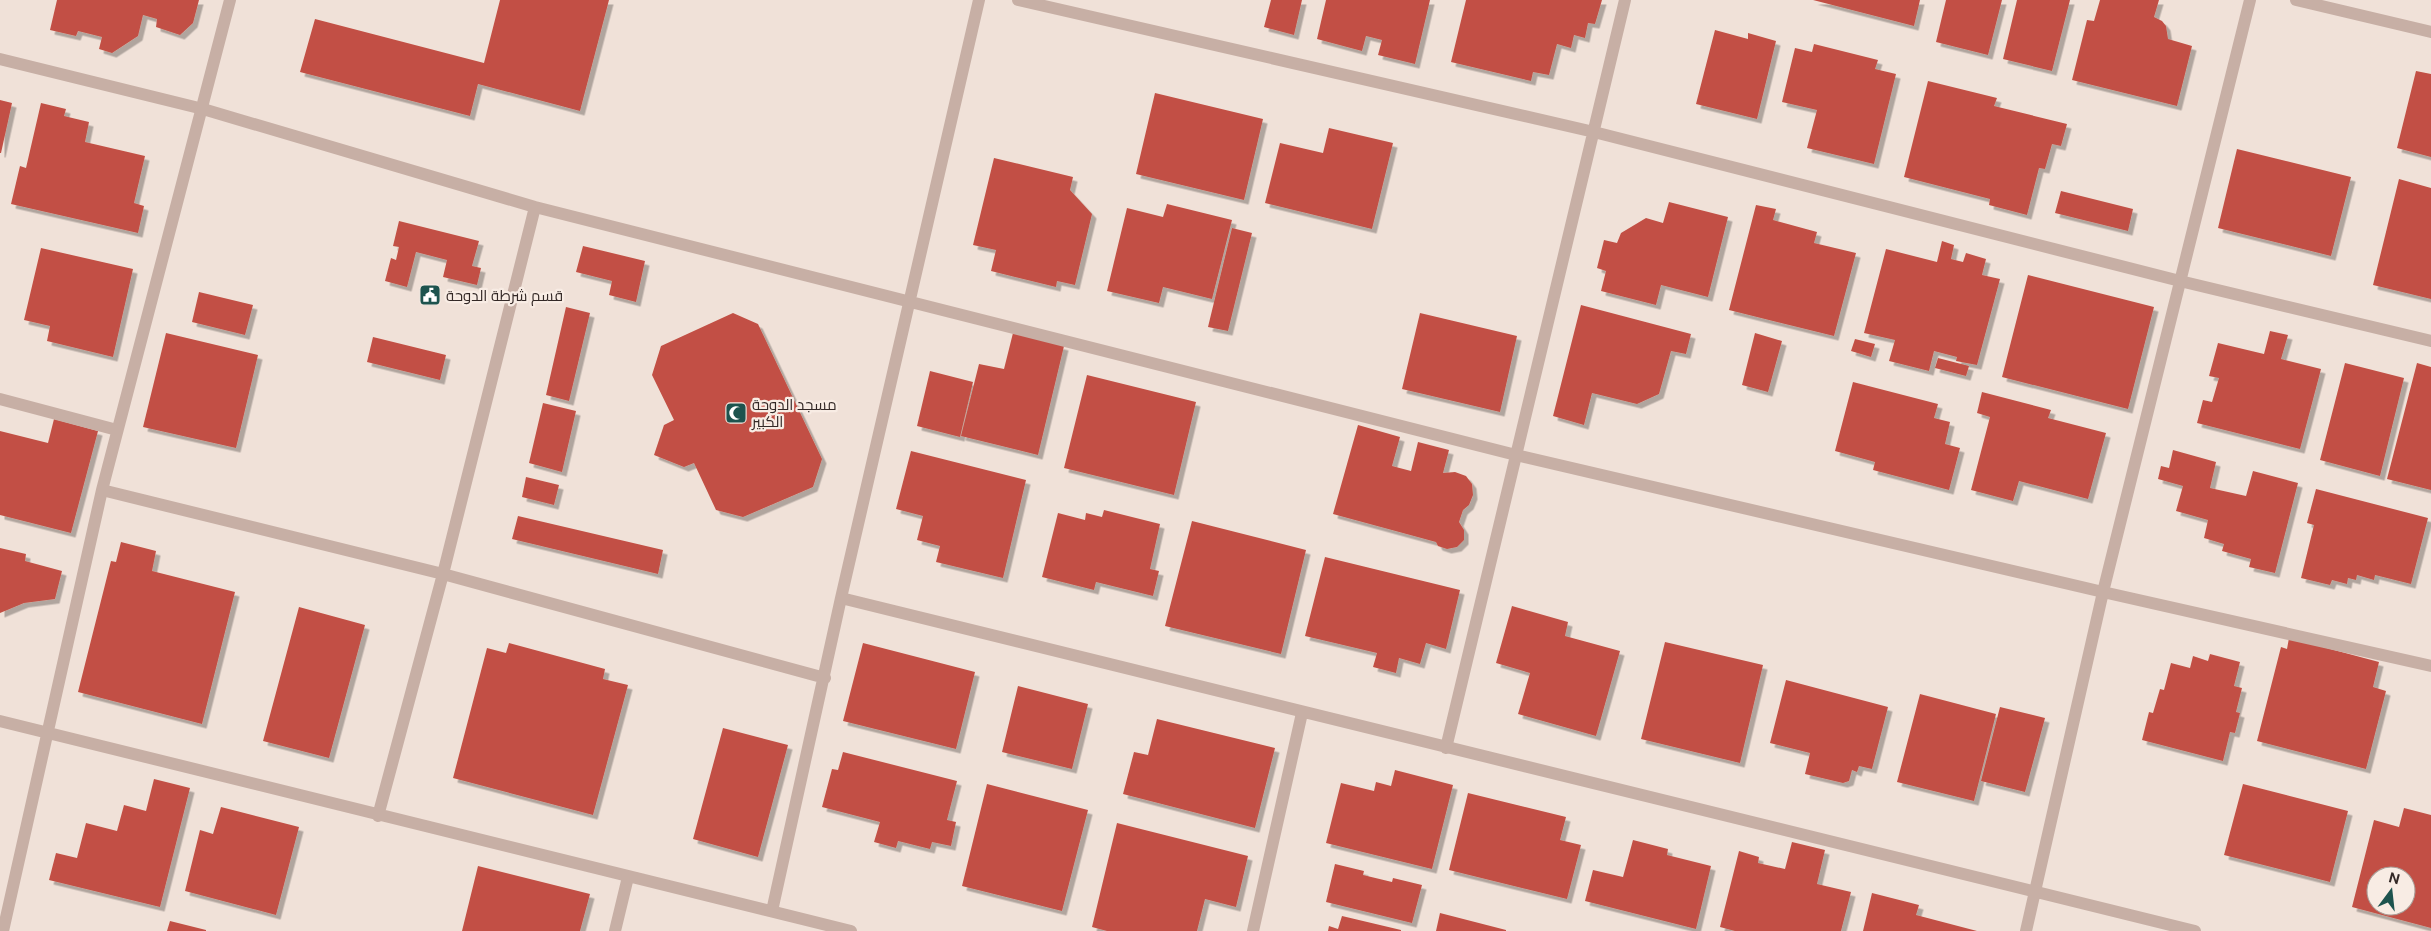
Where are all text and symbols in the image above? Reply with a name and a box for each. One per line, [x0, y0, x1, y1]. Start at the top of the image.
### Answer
public building icon: قسم شرطة الدوحة [418, 283, 442, 307]
place label: قسم شرطة الدوحة [446, 287, 563, 306]
place label: مسجد الدوحة الكبير [751, 396, 837, 431]
mosque icon: مسجد الدوحة الكبير [724, 401, 748, 425]
north arrow [2366, 866, 2416, 916]
text: N [2387, 869, 2402, 888]

